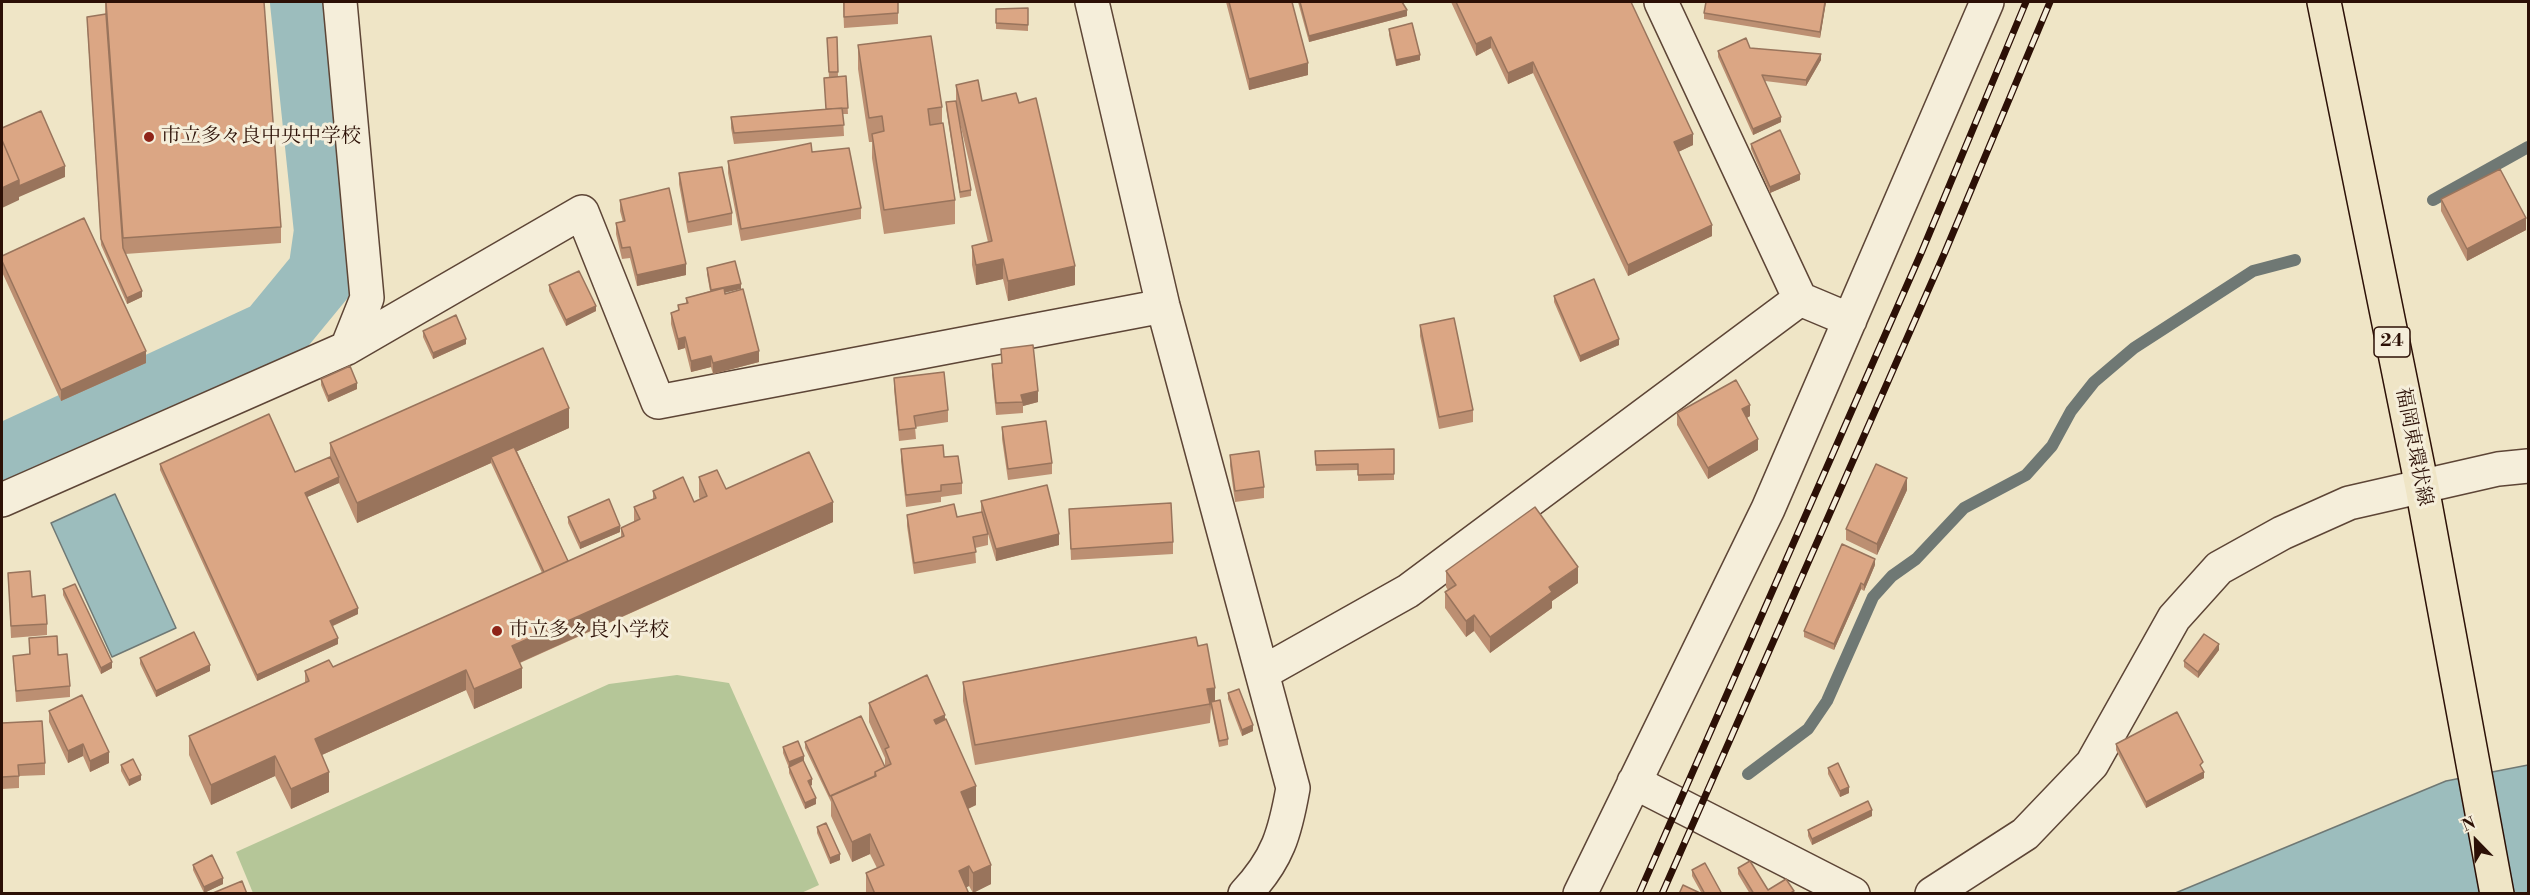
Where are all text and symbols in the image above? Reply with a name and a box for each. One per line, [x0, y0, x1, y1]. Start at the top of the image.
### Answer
place label: 市立多々良中央中学校 [161, 125, 361, 149]
marker: 市立多々良中央中学校 [142, 130, 156, 144]
road number: 24 [2374, 327, 2410, 357]
street label: 福岡東環状線 [2390, 386, 2436, 508]
place label: 市立多々良小学校 [509, 619, 669, 643]
marker: 市立多々良小学校 [490, 624, 504, 638]
north arrow [2446, 811, 2506, 871]
text: N [2459, 813, 2479, 836]

